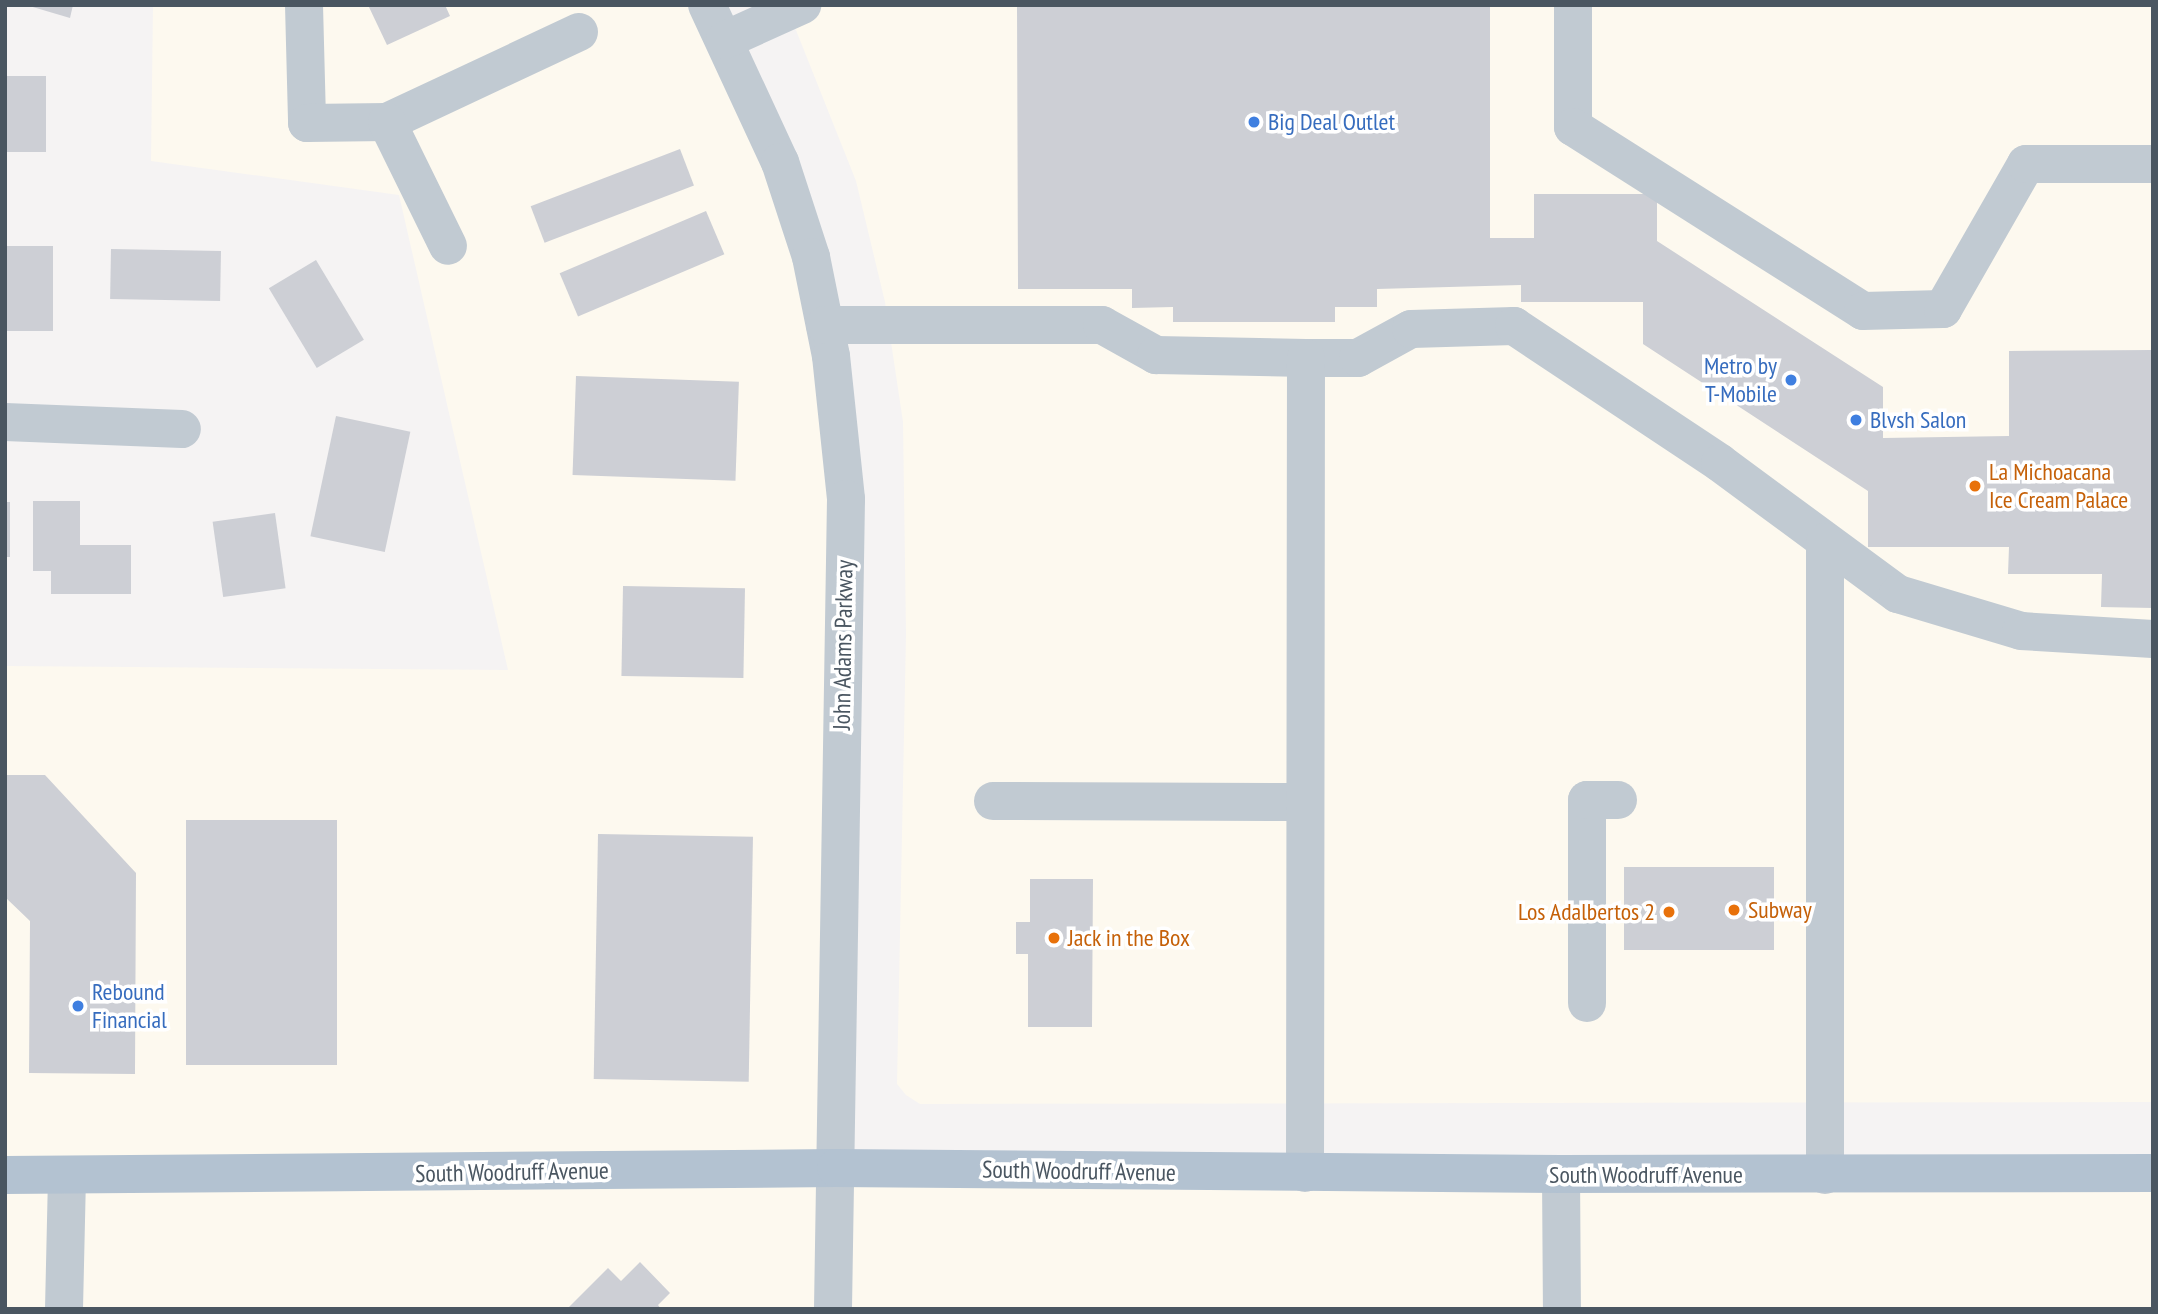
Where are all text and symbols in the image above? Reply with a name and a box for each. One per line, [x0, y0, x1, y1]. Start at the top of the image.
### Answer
place label: Big Deal Outlet [1268, 108, 1395, 136]
marker: Big Deal Outlet [1246, 114, 1262, 130]
place label: Metro by T-Mobile [1704, 352, 1777, 408]
marker: Metro by T-Mobile [1783, 372, 1799, 388]
place label: Blvsh Salon [1870, 406, 1966, 434]
marker: Blvsh Salon [1848, 412, 1864, 428]
place label: La Michoacana Ice Cream Palace [1989, 458, 2128, 514]
marker: La Michoacana Ice Cream Palace [1967, 478, 1983, 494]
street label: John Adams Parkway [827, 559, 859, 731]
place label: Subway [1748, 896, 1812, 924]
place label: Los Adalbertos 2 [1517, 898, 1655, 926]
marker: Subway [1726, 902, 1742, 918]
marker: Los Adalbertos 2 [1661, 904, 1677, 920]
place label: Jack in the Box [1068, 924, 1190, 952]
marker: Jack in the Box [1046, 930, 1062, 946]
place label: Rebound Financial [92, 978, 167, 1034]
marker: Rebound Financial [70, 998, 86, 1014]
street label: South Woodruff Avenue [981, 1155, 1177, 1187]
street label: South Woodruff Avenue [414, 1156, 610, 1188]
street label: South Woodruff Avenue [1549, 1161, 1743, 1189]

